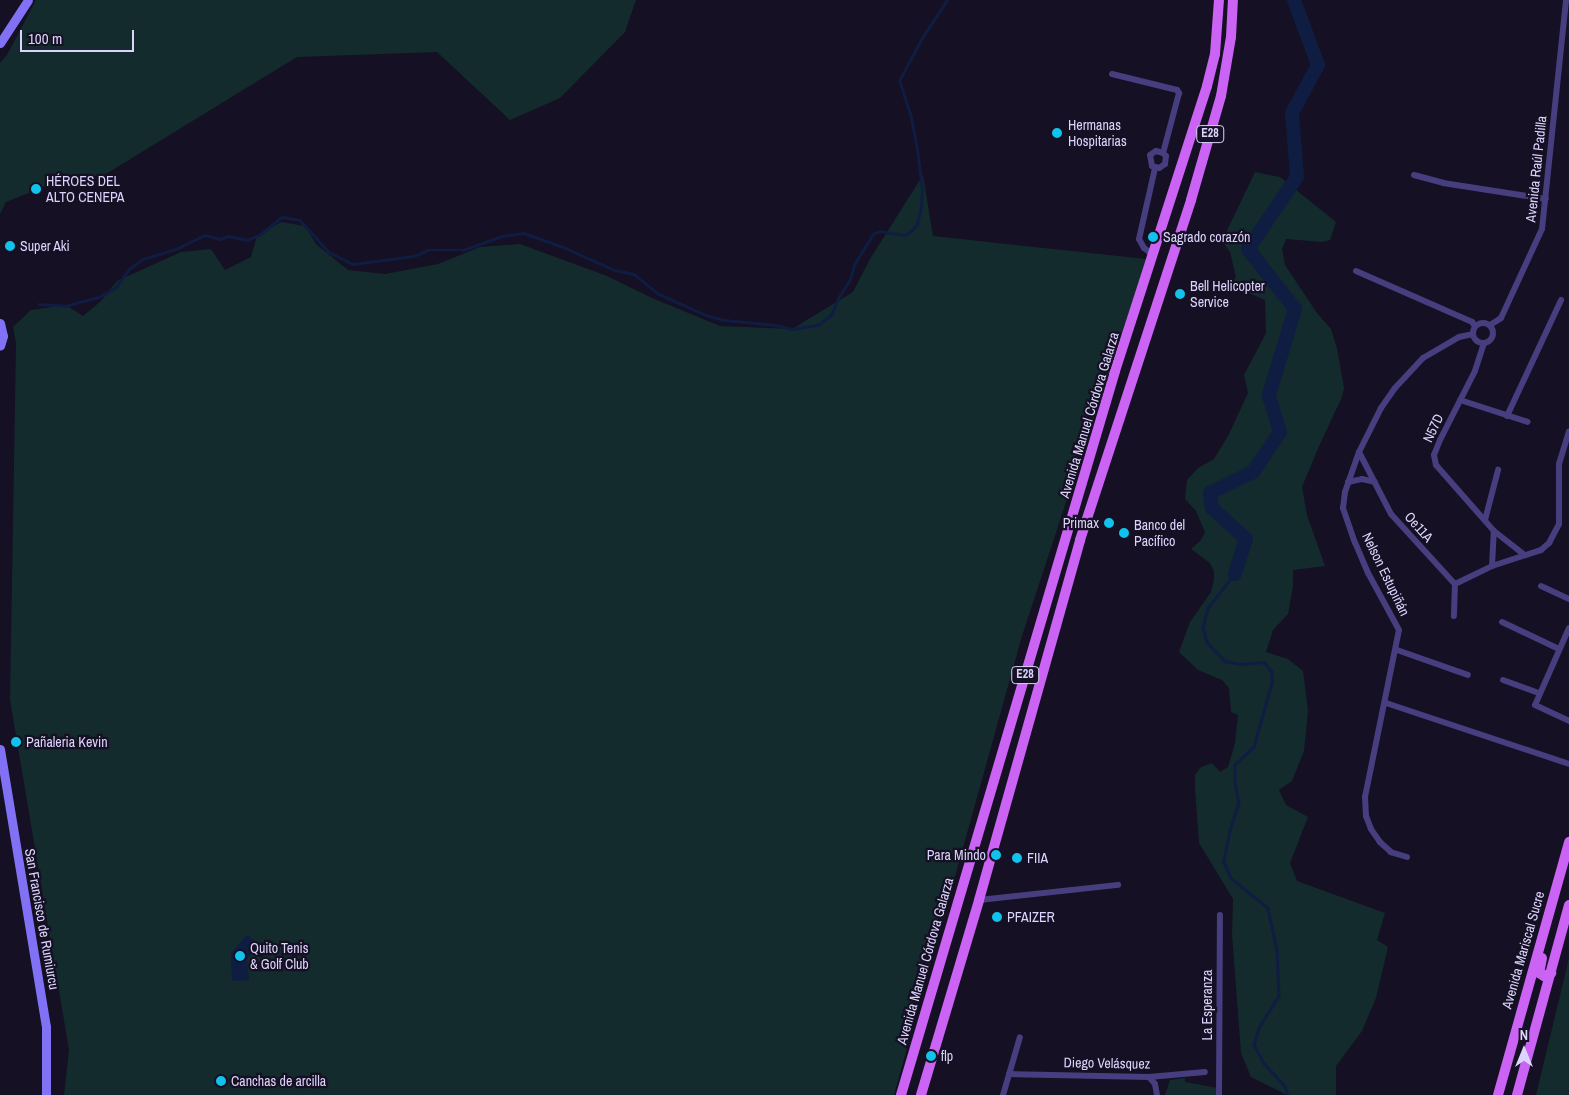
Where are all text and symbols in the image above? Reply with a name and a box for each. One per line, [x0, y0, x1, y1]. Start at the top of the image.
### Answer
scale bar [22, 20, 136, 52]
text: 100 m [28, 28, 62, 49]
street label: Avenida Raúl Padilla [1522, 115, 1550, 223]
place label: Hermanas Hospitarias [1068, 117, 1127, 150]
road number: E28 [1195, 125, 1225, 144]
marker: Hermanas Hospitarias [1050, 126, 1064, 140]
place label: HÉROES DEL ALTO CENEPA [46, 173, 125, 206]
marker: HÉROES DEL ALTO CENEPA [30, 183, 42, 195]
place label: Sagrado corazón [1163, 229, 1250, 245]
marker: Sagrado corazón [1147, 231, 1159, 243]
place label: Super Aki [20, 238, 70, 254]
marker: Super Aki [4, 240, 16, 252]
place label: Bell Helicopter Service [1190, 278, 1265, 310]
marker: Bell Helicopter Service [1174, 288, 1186, 300]
street label: Avenida Manuel Córdova Galarza [1056, 330, 1122, 500]
street label: N57D [1419, 411, 1447, 445]
street label: Oe11A [1401, 508, 1437, 546]
place label: Primax [1063, 515, 1099, 531]
marker: Primax [1103, 517, 1115, 529]
place label: Banco del Pacífico [1134, 517, 1185, 550]
marker: Banco del Pacífico [1118, 527, 1130, 539]
street label: Nelson Estupiñán [1359, 530, 1413, 618]
road number: E28 [1010, 666, 1040, 684]
place label: Pañaleria Kevin [26, 734, 108, 750]
marker: Pañaleria Kevin [10, 736, 22, 748]
street label: San Francisco de Rumiurcu [21, 847, 63, 991]
place label: Para Mindo [927, 847, 986, 863]
marker: Para Mindo [990, 849, 1002, 861]
place label: FIIA [1027, 850, 1048, 866]
marker: FIIA [1011, 852, 1023, 864]
street label: Avenida Manuel Córdova Galarza [893, 876, 957, 1046]
street label: Avenida Mariscal Sucre [1498, 889, 1548, 1011]
place label: PFAIZER [1007, 909, 1055, 925]
marker: PFAIZER [991, 911, 1003, 923]
place label: Quito Tenis & Golf Club [250, 940, 309, 972]
marker: Quito Tenis & Golf Club [234, 950, 246, 962]
street label: La Esperanza [1199, 970, 1215, 1040]
north arrow [1499, 1025, 1549, 1075]
text: N [1520, 1026, 1528, 1044]
place label: flp [941, 1048, 953, 1064]
marker: flp [925, 1050, 937, 1062]
street label: Diego Velásquez [1063, 1054, 1151, 1072]
place label: Canchas de arcilla [231, 1073, 326, 1089]
marker: Canchas de arcilla [215, 1075, 227, 1087]

